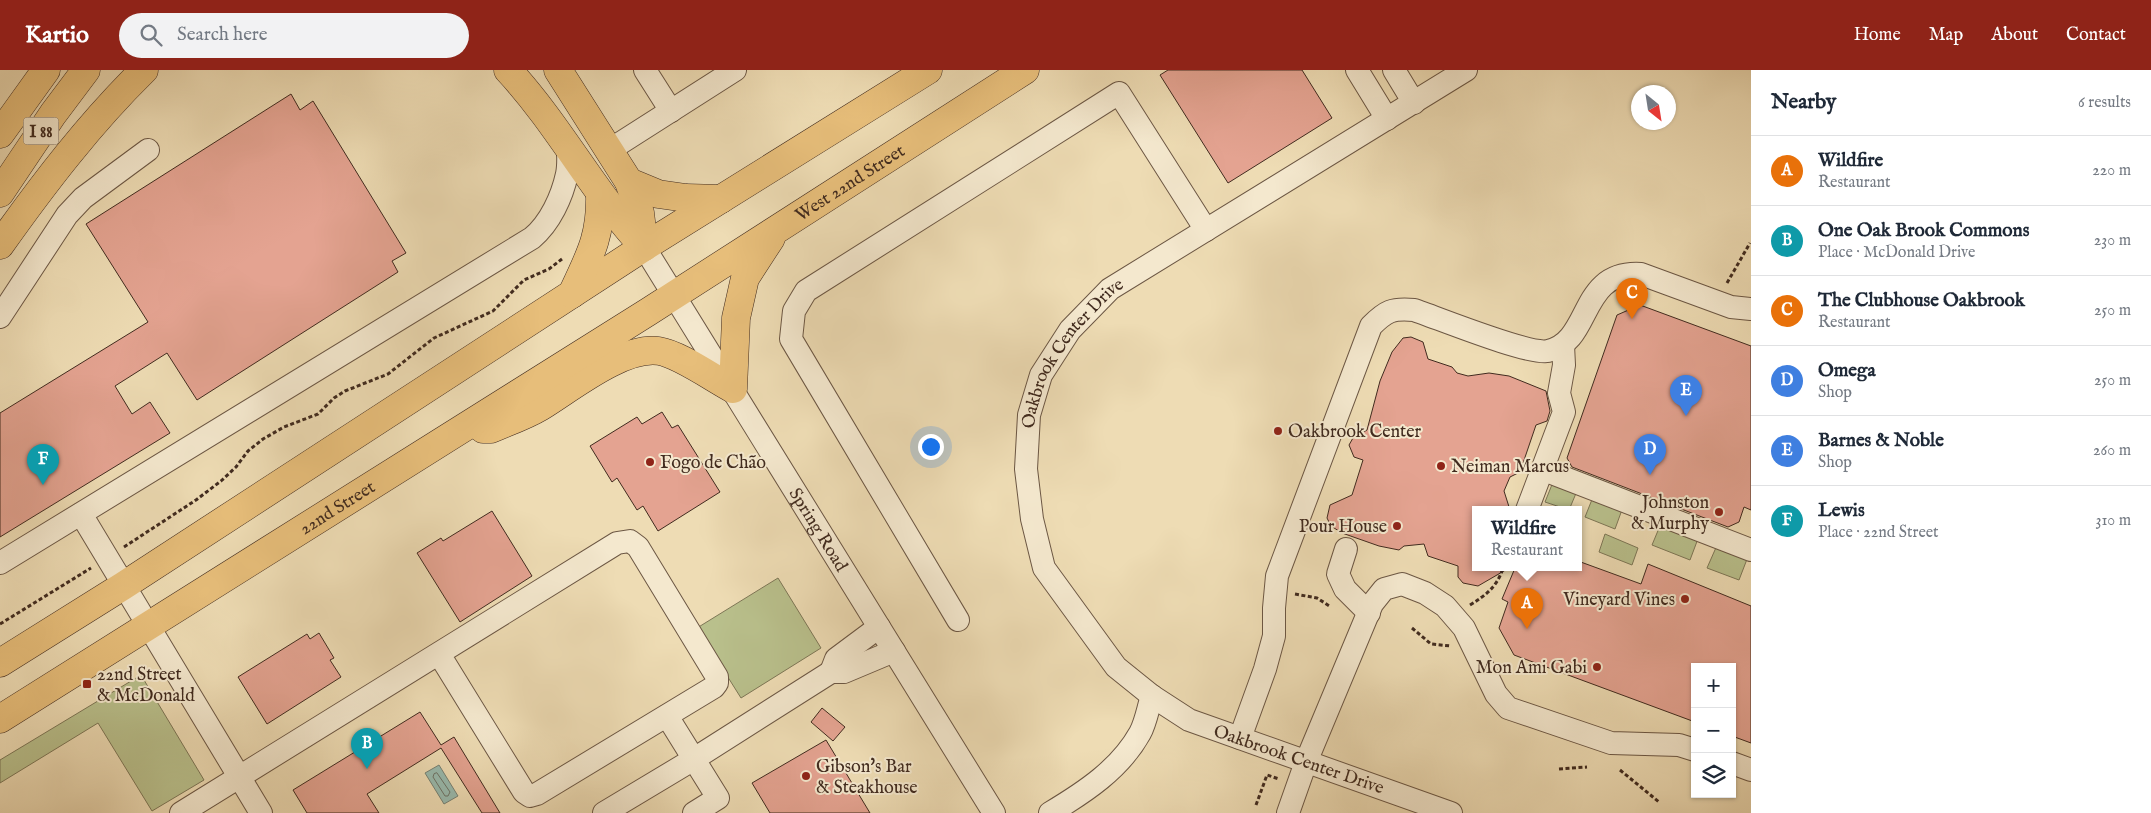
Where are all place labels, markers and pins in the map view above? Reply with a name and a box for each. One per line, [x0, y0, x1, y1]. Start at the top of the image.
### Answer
pin: C [1616, 278, 1648, 319]
pin: E [1670, 375, 1702, 416]
place label: Oakbrook Center [1288, 421, 1421, 444]
marker: Oakbrook Center [1272, 425, 1284, 437]
pin: D [1634, 434, 1666, 475]
pin: F [27, 444, 59, 485]
place label: Fogo de Chão [660, 452, 766, 475]
marker: Fogo de Chão [644, 456, 656, 468]
place label: Neiman Marcus [1451, 456, 1569, 479]
marker: Neiman Marcus [1435, 460, 1447, 472]
place label: Johnston & Murphy [1631, 492, 1709, 536]
marker: Johnston & Murphy [1713, 506, 1725, 518]
place label: Pour House [1299, 516, 1387, 539]
marker: Pour House [1391, 520, 1403, 532]
pin: A [1511, 588, 1543, 629]
place label: Vineyard Vines [1562, 589, 1675, 612]
marker: Vineyard Vines [1679, 593, 1691, 605]
place label: Mon Ami Gabi [1476, 657, 1587, 680]
marker: Mon Ami Gabi [1591, 661, 1603, 673]
place label: 22nd Street & McDonald [97, 664, 195, 708]
marker: 22nd Street & McDonald [81, 678, 93, 690]
pin: B [351, 728, 383, 769]
place label: Gibson's Bar & Steakhouse [816, 756, 918, 800]
marker: Gibson's Bar & Steakhouse [800, 770, 812, 782]

